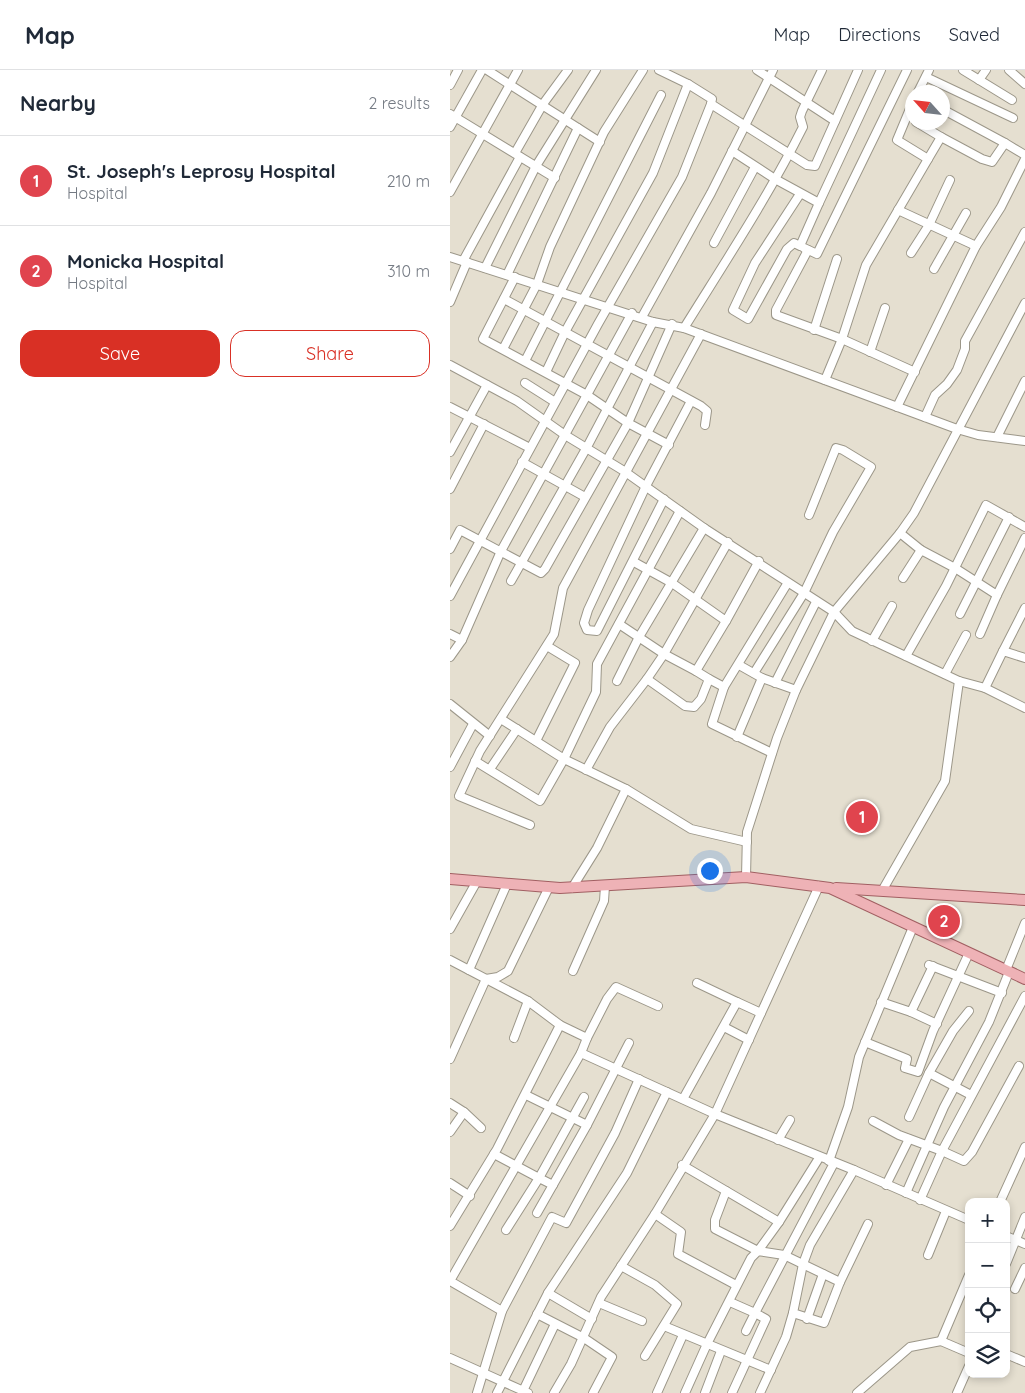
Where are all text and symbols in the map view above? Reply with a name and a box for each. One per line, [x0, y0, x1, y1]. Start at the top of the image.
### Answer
text: Map [25, 20, 75, 50]
text: Map [773, 23, 810, 46]
text: Directions [838, 23, 921, 46]
text: Saved [949, 23, 1000, 46]
north arrow [905, 85, 950, 130]
text: Nearby [20, 90, 96, 116]
text: 2 results [368, 93, 430, 113]
text: St. Joseph's Leprosy Hospital [67, 159, 336, 183]
text: 1 [33, 171, 39, 191]
text: 210 m [387, 171, 430, 191]
text: Hospital [67, 183, 128, 203]
text: Monicka Hospital [67, 249, 224, 273]
text: 2 [31, 261, 41, 281]
text: 310 m [387, 261, 430, 281]
text: Hospital [67, 273, 128, 293]
button: Save [20, 330, 220, 377]
button: Share [230, 330, 430, 377]
pin: 1 [846, 798, 878, 836]
your location [697, 858, 723, 884]
pin: 2 [928, 902, 960, 940]
map controls [965, 1198, 1010, 1378]
button: + [965, 1198, 1010, 1243]
button: − [965, 1243, 1010, 1288]
button: locate [965, 1288, 1010, 1333]
button: layers [965, 1333, 1010, 1378]

